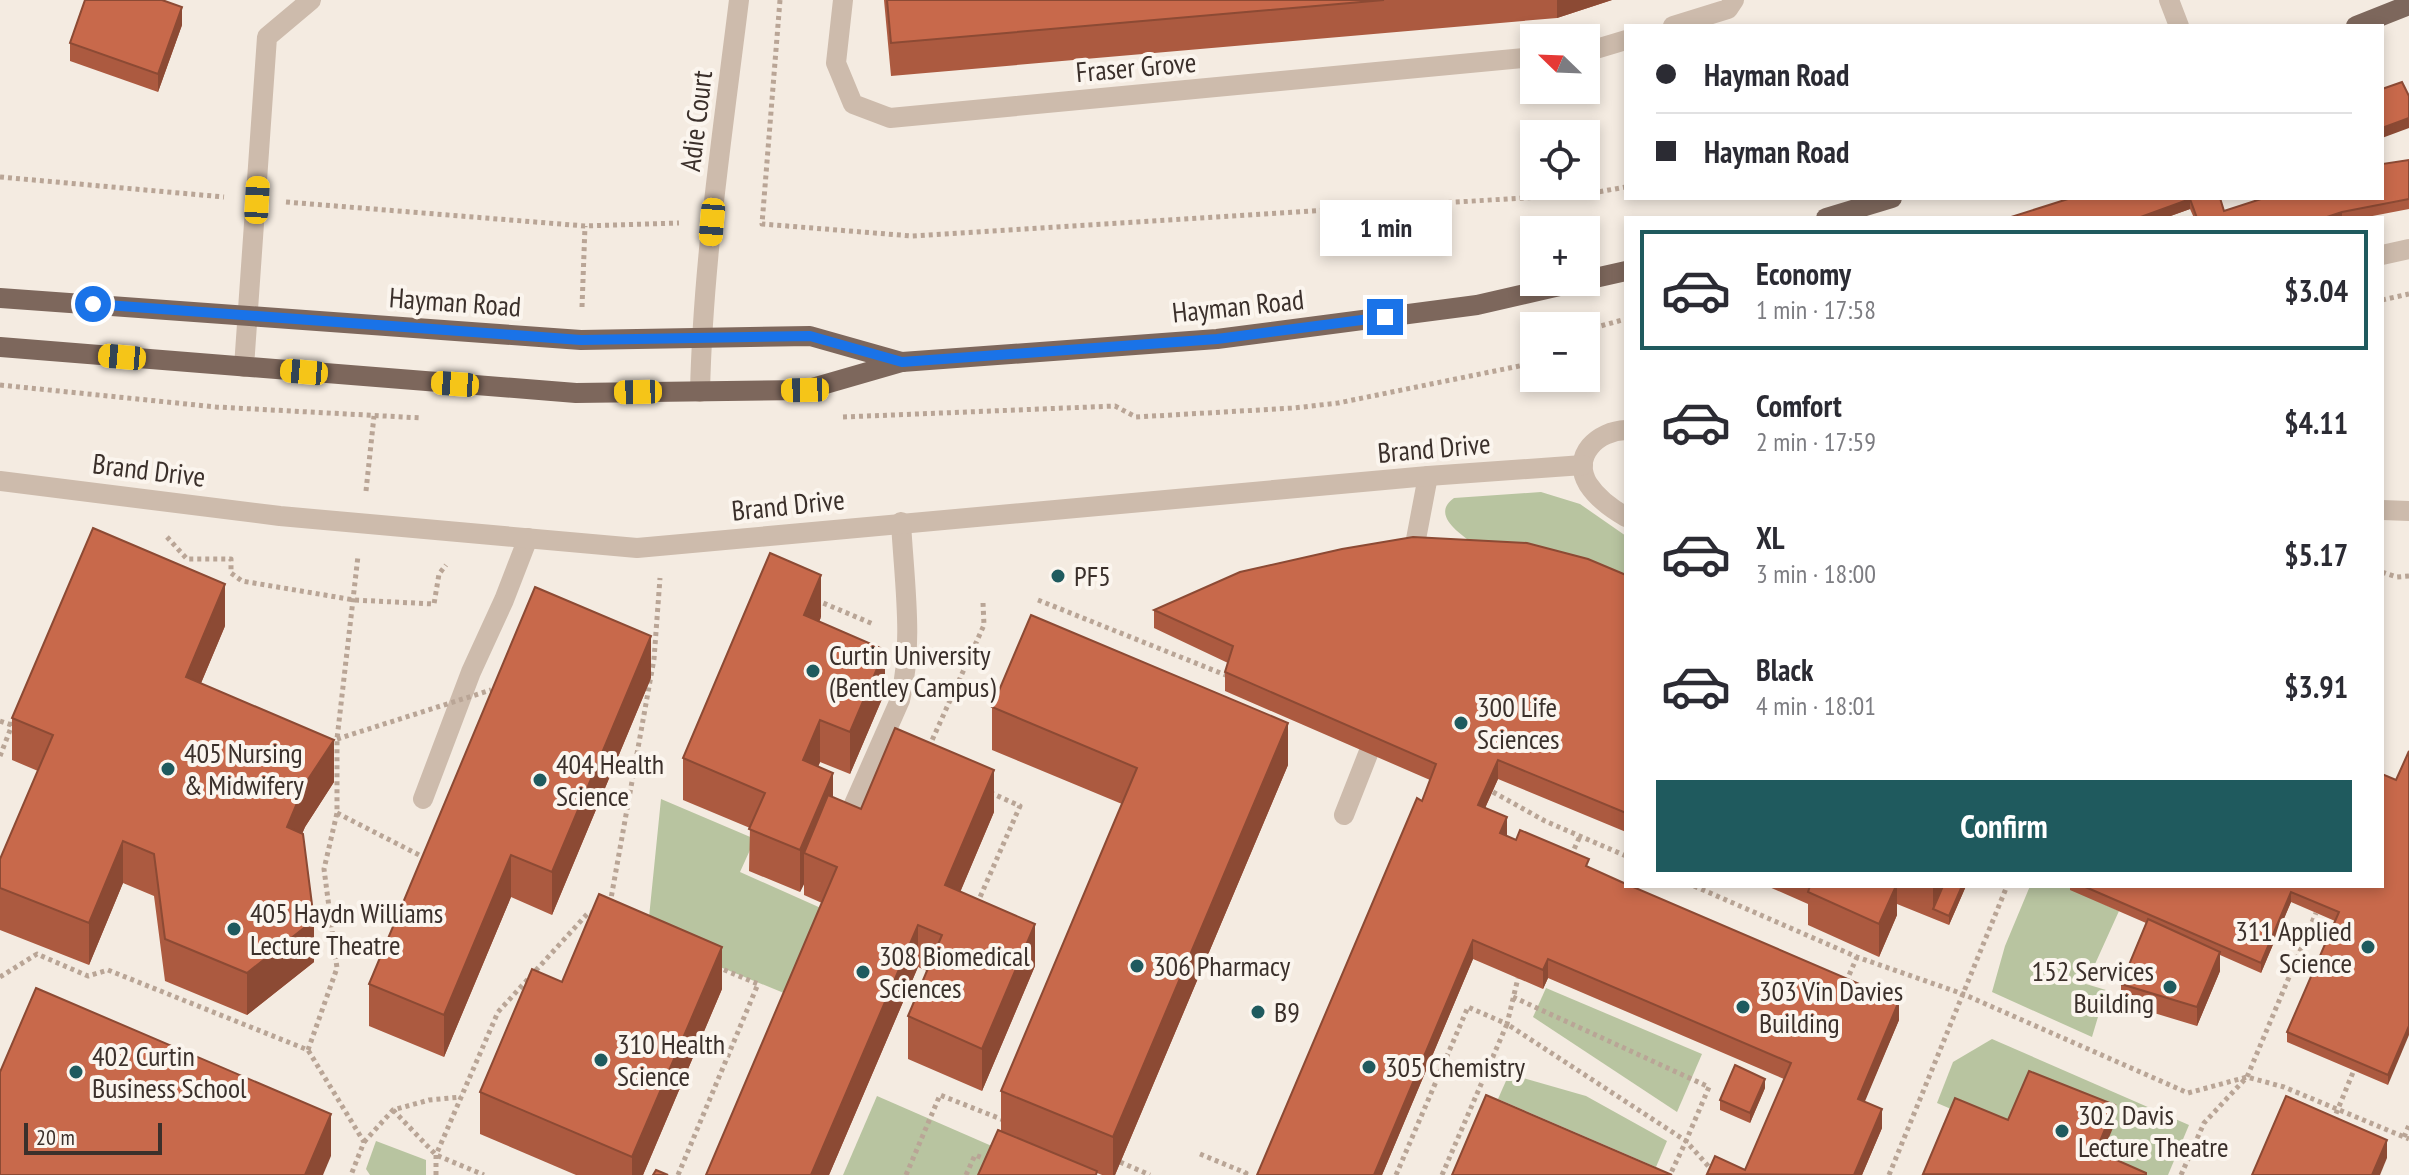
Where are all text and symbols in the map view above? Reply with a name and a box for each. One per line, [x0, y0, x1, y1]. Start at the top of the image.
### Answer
north arrow [1520, 24, 1600, 104]
map controls [1520, 24, 1600, 392]
street label: Fraser Grove [1074, 43, 1198, 90]
text: Hayman Road [1704, 55, 1849, 94]
street label: Adie Court [671, 68, 720, 173]
button: locate [1520, 120, 1600, 200]
text: Hayman Road [1704, 132, 1849, 171]
car [244, 175, 270, 225]
car [698, 197, 726, 247]
callout: 1 min [1319, 201, 1451, 257]
text: 1 min [1360, 211, 1412, 244]
button: + [1520, 216, 1600, 296]
icon: car [1660, 254, 1732, 326]
text: Economy [1756, 254, 1851, 293]
text: $3.04 [2284, 271, 2348, 310]
street label: Hayman Road [388, 278, 522, 325]
street label: Hayman Road [1170, 280, 1306, 331]
route start [75, 286, 111, 322]
text: 1 min · 17:58 [1756, 293, 1876, 326]
route end [1367, 299, 1403, 335]
button: − [1520, 312, 1600, 392]
car [97, 343, 147, 371]
car [279, 358, 329, 386]
car [430, 370, 480, 398]
car [781, 378, 829, 402]
car [614, 380, 662, 404]
icon: car [1660, 386, 1732, 458]
text: Comfort [1756, 386, 1842, 425]
text: $4.11 [2284, 403, 2348, 442]
street label: Brand Drive [1376, 424, 1492, 471]
text: 2 min · 17:59 [1756, 425, 1876, 458]
street label: Brand Drive [91, 444, 208, 495]
street label: Brand Drive [730, 480, 846, 529]
icon: car [1660, 518, 1732, 590]
text: XL [1756, 518, 1785, 557]
text: $5.17 [2284, 535, 2348, 574]
place label: PF5 [1074, 557, 1111, 594]
text: 3 min · 18:00 [1756, 557, 1876, 590]
marker: PF5 [1049, 567, 1067, 585]
place label: Curtin University (Bentley Campus) [829, 636, 996, 705]
icon: car [1660, 650, 1732, 722]
text: Black [1756, 650, 1813, 689]
marker: Curtin University (Bentley Campus) [804, 662, 822, 680]
text: $3.91 [2284, 667, 2348, 706]
place label: 300 Life Sciences [1477, 688, 1559, 757]
text: 4 min · 18:01 [1756, 689, 1876, 722]
marker: 300 Life Sciences [1452, 714, 1470, 732]
place label: 405 Nursing & Midwifery [184, 734, 304, 803]
place label: 404 Health Science [556, 745, 664, 814]
marker: 405 Nursing & Midwifery [159, 760, 177, 778]
marker: 404 Health Science [531, 771, 549, 789]
button: Confirm [1656, 780, 2352, 872]
place label: 405 Haydn Williams Lecture Theatre [250, 894, 443, 963]
place label: 311 Applied Science [2235, 912, 2352, 981]
marker: 405 Haydn Williams Lecture Theatre [225, 920, 243, 938]
place label: 308 Biomedical Sciences [879, 937, 1030, 1006]
marker: 311 Applied Science [2359, 938, 2377, 956]
place label: 306 Pharmacy [1153, 947, 1291, 984]
place label: 152 Services Building [2032, 952, 2154, 1021]
marker: 306 Pharmacy [1128, 957, 1146, 975]
marker: 308 Biomedical Sciences [854, 963, 872, 981]
place label: 303 Vin Davies Building [1759, 972, 1903, 1041]
marker: 152 Services Building [2161, 978, 2179, 996]
place label: B9 [1274, 993, 1300, 1030]
marker: 303 Vin Davies Building [1734, 998, 1752, 1016]
marker: B9 [1249, 1003, 1267, 1021]
place label: 310 Health Science [617, 1025, 725, 1094]
place label: 402 Curtin Business School [92, 1037, 247, 1106]
place label: 305 Chemistry [1385, 1048, 1526, 1085]
marker: 310 Health Science [592, 1051, 610, 1069]
marker: 305 Chemistry [1360, 1058, 1378, 1076]
marker: 402 Curtin Business School [67, 1063, 85, 1081]
place label: 302 Davis Lecture Theatre [2078, 1096, 2229, 1165]
scale bar [24, 1119, 162, 1155]
marker: 302 Davis Lecture Theatre [2053, 1122, 2071, 1140]
text: 20 m [36, 1123, 75, 1151]

